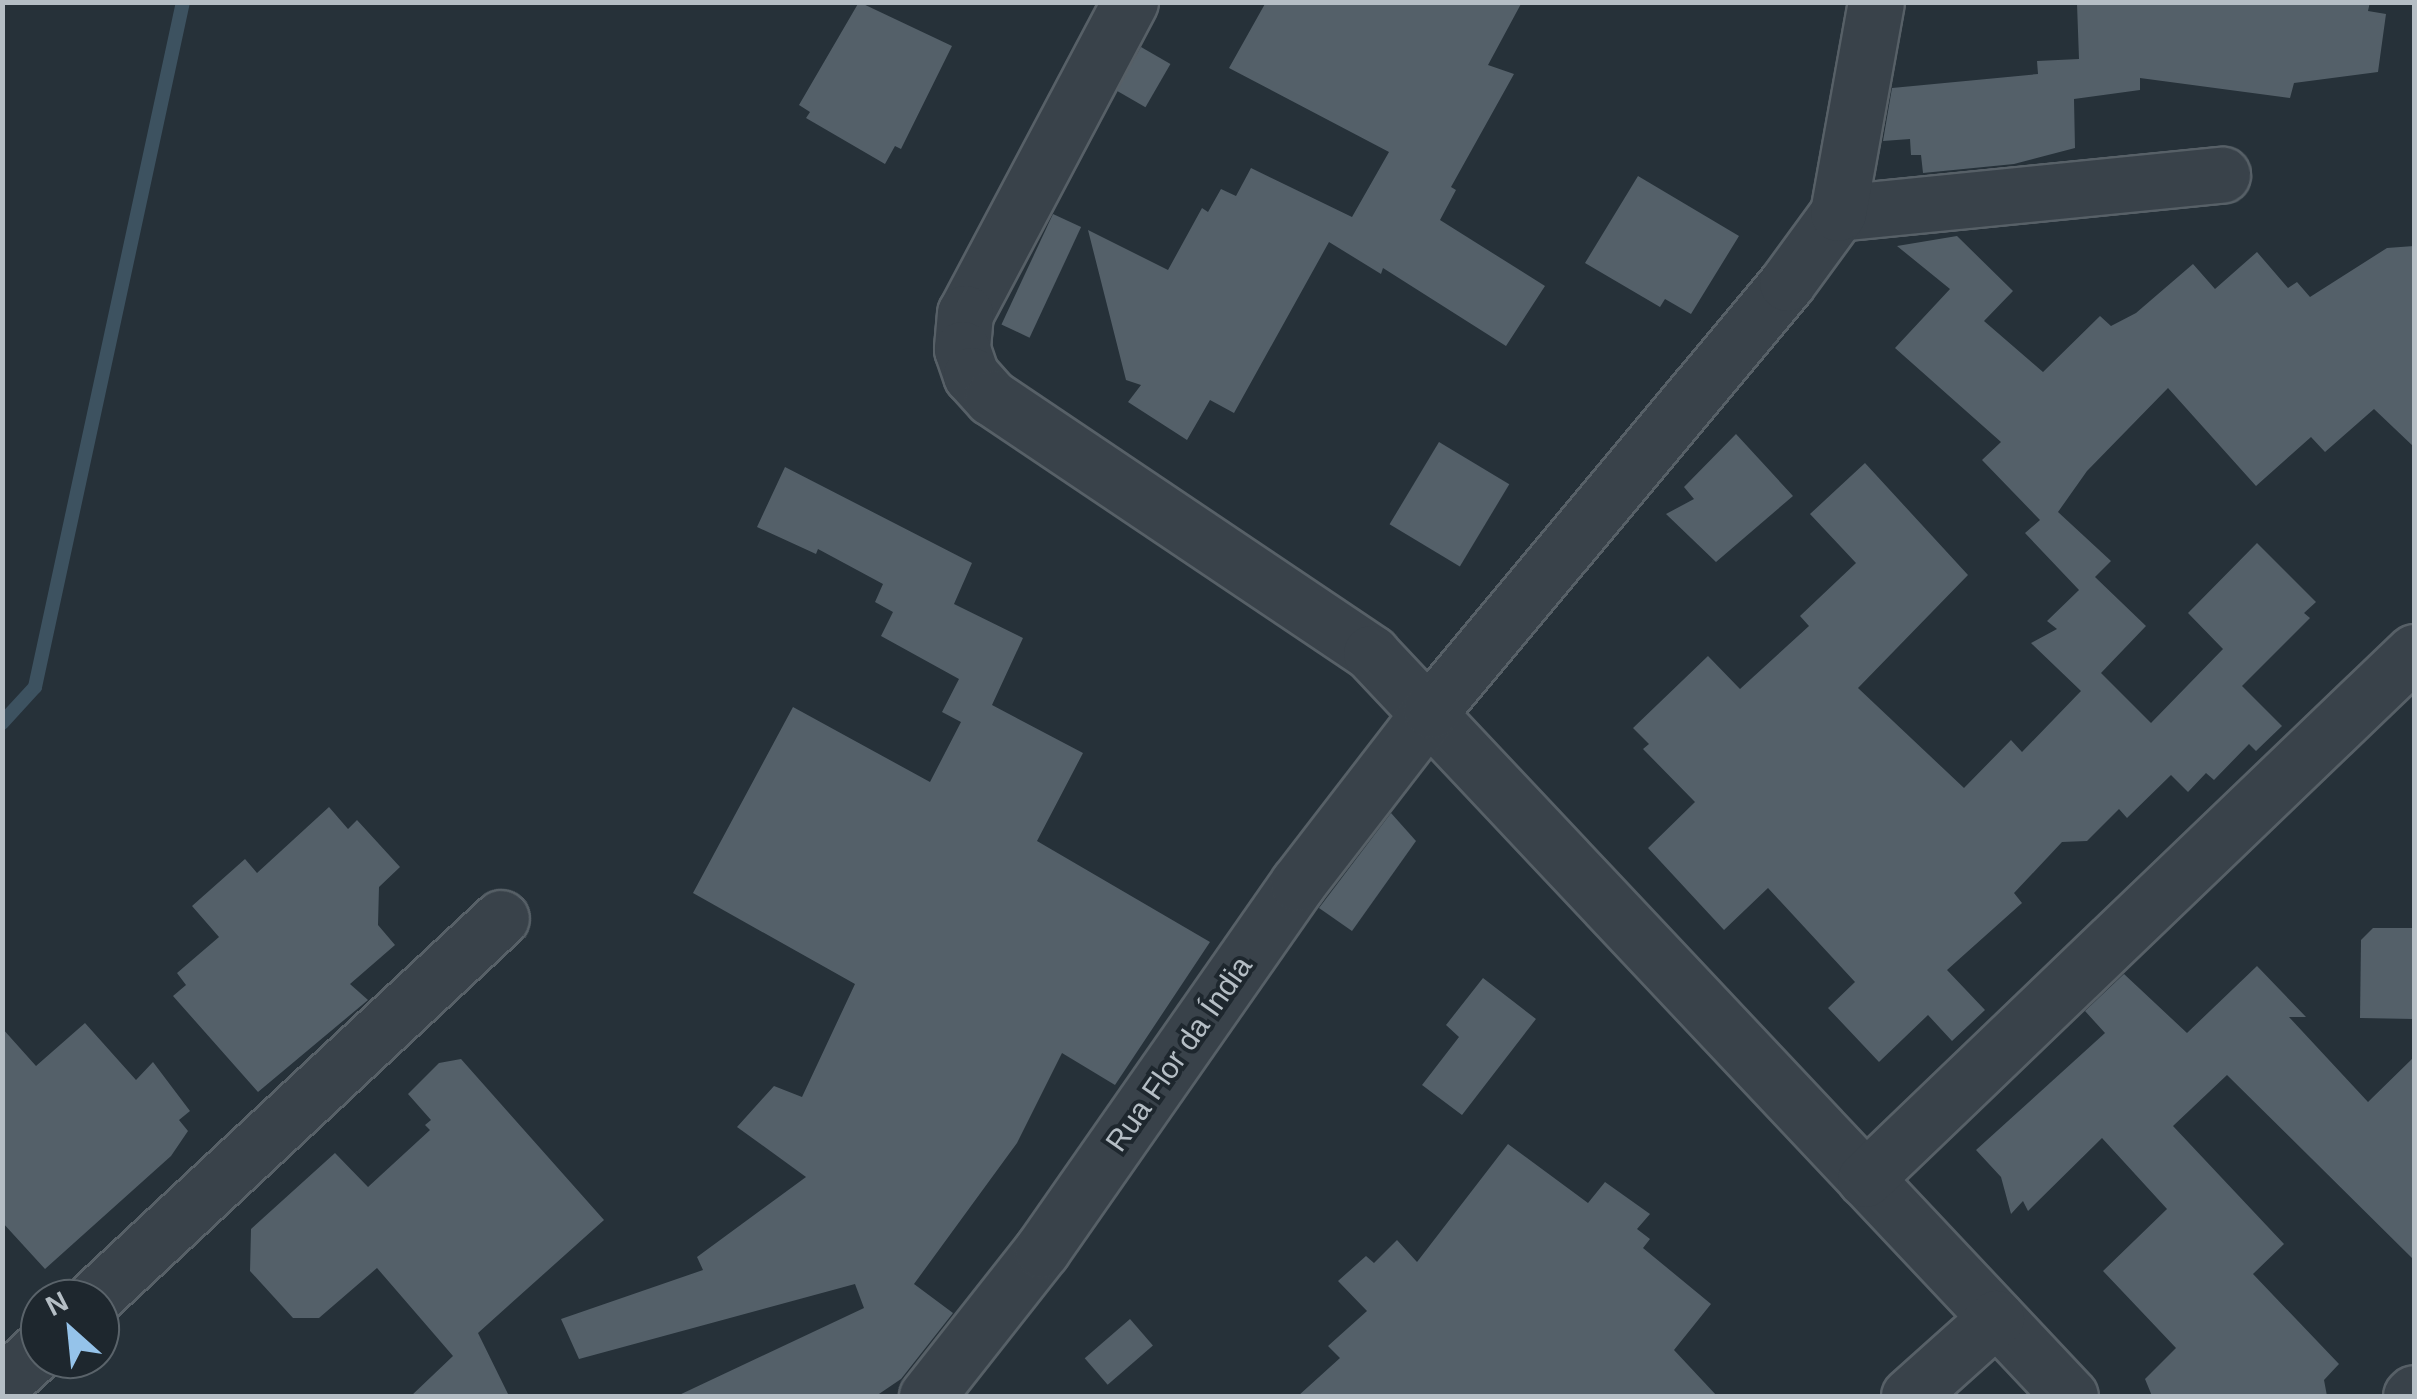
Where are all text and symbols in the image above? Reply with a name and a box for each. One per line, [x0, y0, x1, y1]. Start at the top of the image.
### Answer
street label: Rua Flor da Índia [1098, 949, 1260, 1159]
north arrow [20, 1279, 120, 1379]
text: N [41, 1285, 73, 1322]

